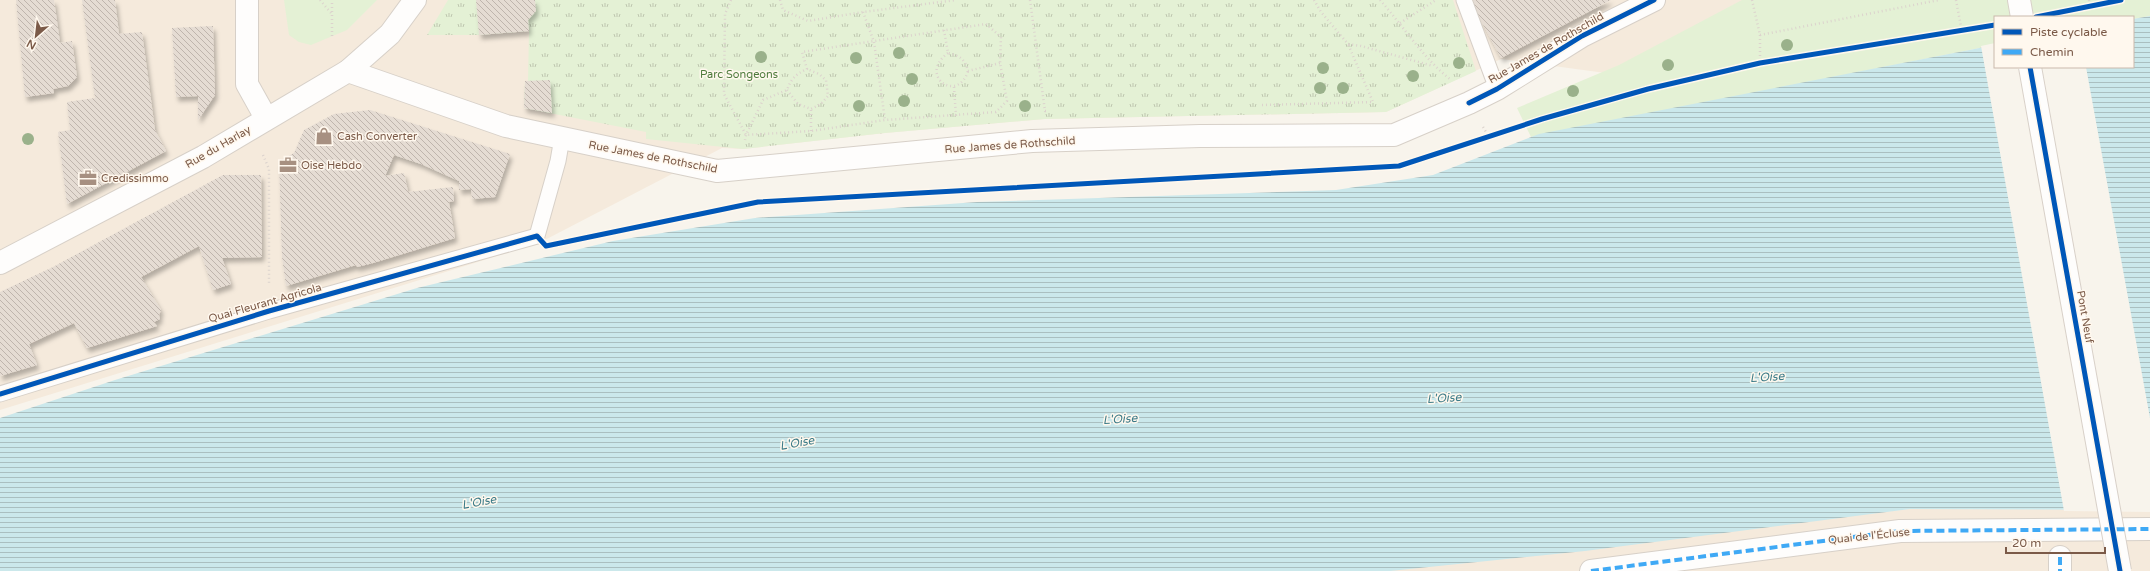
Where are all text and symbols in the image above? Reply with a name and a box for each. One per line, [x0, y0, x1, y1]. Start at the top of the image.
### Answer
street label: Rue James de Rothschild [1486, 10, 1606, 86]
north arrow [16, 16, 56, 56]
legend [1994, 16, 2134, 68]
text: Piste cyclable [2030, 25, 2108, 39]
text: N [25, 37, 38, 52]
text: Chemin [2030, 45, 2074, 59]
park label: Parc Songeons [700, 68, 778, 81]
street label: Rue du Harlay [183, 123, 253, 171]
shop icon: Cash Converter [314, 126, 334, 146]
place label: Cash Converter [337, 130, 418, 143]
street label: Rue James de Rothschild [944, 134, 1076, 156]
street label: Rue James de Rothschild [587, 138, 719, 176]
office icon: Oise Hebdo [278, 155, 298, 175]
place label: Oise Hebdo [301, 159, 362, 172]
office icon: Credissimmo [78, 168, 98, 188]
place label: Credissimmo [101, 172, 169, 185]
street label: Quai Fleurant Agricola [207, 281, 323, 325]
street label: Pont Neuf [2074, 290, 2096, 345]
water label: L'Oise [1749, 369, 1786, 385]
water label: L'Oise [1426, 390, 1463, 406]
water label: L'Oise [1102, 411, 1139, 427]
water label: L'Oise [779, 433, 817, 453]
water label: L'Oise [461, 492, 499, 512]
street label: Quai de l'Écluse [1827, 524, 1911, 547]
scale bar [2006, 529, 2105, 555]
text: 20 m [2012, 536, 2041, 550]

